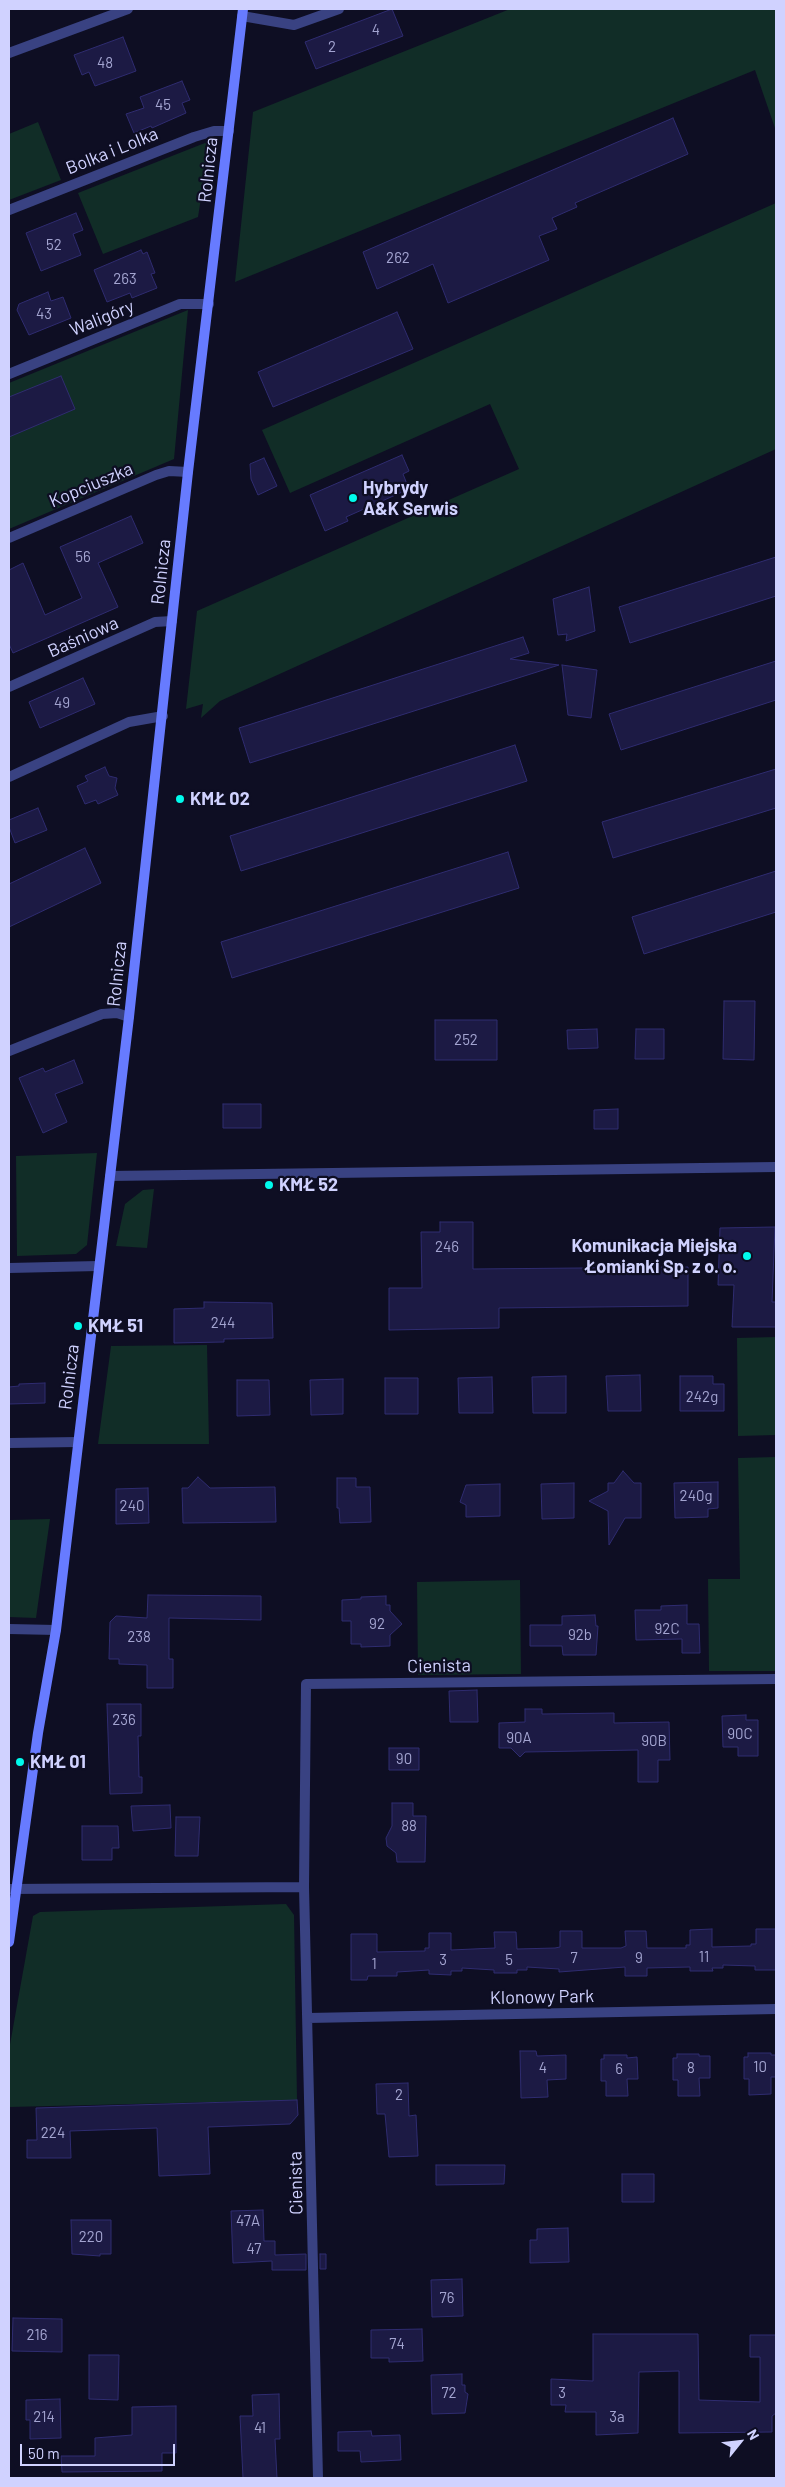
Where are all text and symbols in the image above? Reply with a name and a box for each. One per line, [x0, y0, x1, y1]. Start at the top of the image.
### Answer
house number: 4 [372, 21, 380, 39]
house number: 2 [328, 38, 336, 56]
house number: 48 [97, 54, 113, 72]
house number: 45 [155, 96, 171, 114]
street label: Bolka i Lolka [63, 123, 161, 179]
street label: Rolnicza [194, 136, 222, 204]
house number: 52 [46, 236, 62, 254]
house number: 262 [386, 249, 410, 267]
house number: 263 [113, 270, 137, 288]
street label: Waligóry [67, 295, 137, 341]
house number: 43 [36, 305, 52, 323]
street label: Kopciuszka [46, 458, 136, 512]
place label: Hybrydy A&K Serwis [363, 477, 458, 520]
marker: Hybrydy A&K Serwis [347, 492, 359, 504]
street label: Rolnicza [147, 538, 175, 606]
house number: 56 [75, 548, 91, 566]
street label: Baśniowa [44, 612, 122, 662]
house number: 49 [54, 694, 70, 712]
place label: KMŁ 02 [190, 788, 250, 810]
marker: KMŁ 02 [174, 793, 186, 805]
street label: Rolnicza [103, 940, 131, 1008]
house number: 252 [454, 1031, 478, 1049]
place label: KMŁ 52 [279, 1174, 338, 1196]
marker: KMŁ 52 [263, 1179, 275, 1191]
place label: Komunikacja Miejska Łomianki Sp. z o. o. [571, 1235, 737, 1278]
house number: 246 [435, 1238, 459, 1256]
marker: Komunikacja Miejska Łomianki Sp. z o. o. [741, 1250, 753, 1262]
house number: 244 [211, 1314, 235, 1332]
place label: KMŁ 51 [88, 1315, 143, 1337]
marker: KMŁ 51 [72, 1320, 84, 1332]
street label: Rolnicza [54, 1343, 84, 1411]
house number: 242g [686, 1388, 718, 1406]
house number: 240g [680, 1487, 712, 1505]
house number: 240 [120, 1497, 144, 1515]
house number: 92 [369, 1615, 385, 1633]
house number: 92C [655, 1620, 679, 1638]
house number: 92b [568, 1626, 592, 1644]
house number: 238 [127, 1628, 151, 1646]
street label: Cienista [407, 1655, 471, 1677]
house number: 236 [112, 1711, 136, 1729]
house number: 90C [727, 1725, 753, 1743]
house number: 90A [506, 1729, 532, 1747]
house number: 90B [641, 1732, 667, 1750]
house number: 90 [396, 1750, 412, 1768]
place label: KMŁ 01 [30, 1751, 86, 1773]
marker: KMŁ 01 [14, 1756, 26, 1768]
house number: 88 [401, 1817, 417, 1835]
house number: 11 [699, 1948, 709, 1966]
house number: 7 [570, 1949, 578, 1967]
house number: 9 [635, 1949, 643, 1967]
house number: 3 [439, 1951, 447, 1969]
house number: 5 [505, 1951, 513, 1969]
house number: 1 [371, 1955, 377, 1973]
street label: Klonowy Park [490, 1985, 594, 2009]
house number: 10 [753, 2058, 767, 2076]
house number: 4 [539, 2059, 547, 2077]
house number: 8 [687, 2059, 695, 2077]
house number: 6 [615, 2060, 623, 2078]
house number: 2 [395, 2086, 403, 2104]
house number: 224 [41, 2124, 65, 2142]
street label: Cienista [285, 2151, 307, 2215]
house number: 47A [236, 2212, 260, 2230]
house number: 220 [79, 2228, 103, 2246]
house number: 47 [247, 2240, 261, 2258]
house number: 76 [440, 2289, 454, 2307]
house number: 216 [27, 2326, 47, 2344]
house number: 74 [389, 2335, 405, 2353]
house number: 72 [441, 2384, 457, 2402]
house number: 3 [558, 2384, 566, 2402]
house number: 214 [33, 2408, 55, 2426]
house number: 3a [609, 2408, 625, 2426]
north arrow [715, 2417, 765, 2467]
house number: 41 [254, 2419, 266, 2437]
text: N [744, 2426, 763, 2443]
scale bar [22, 2434, 178, 2466]
text: 50 m [28, 2444, 60, 2462]

